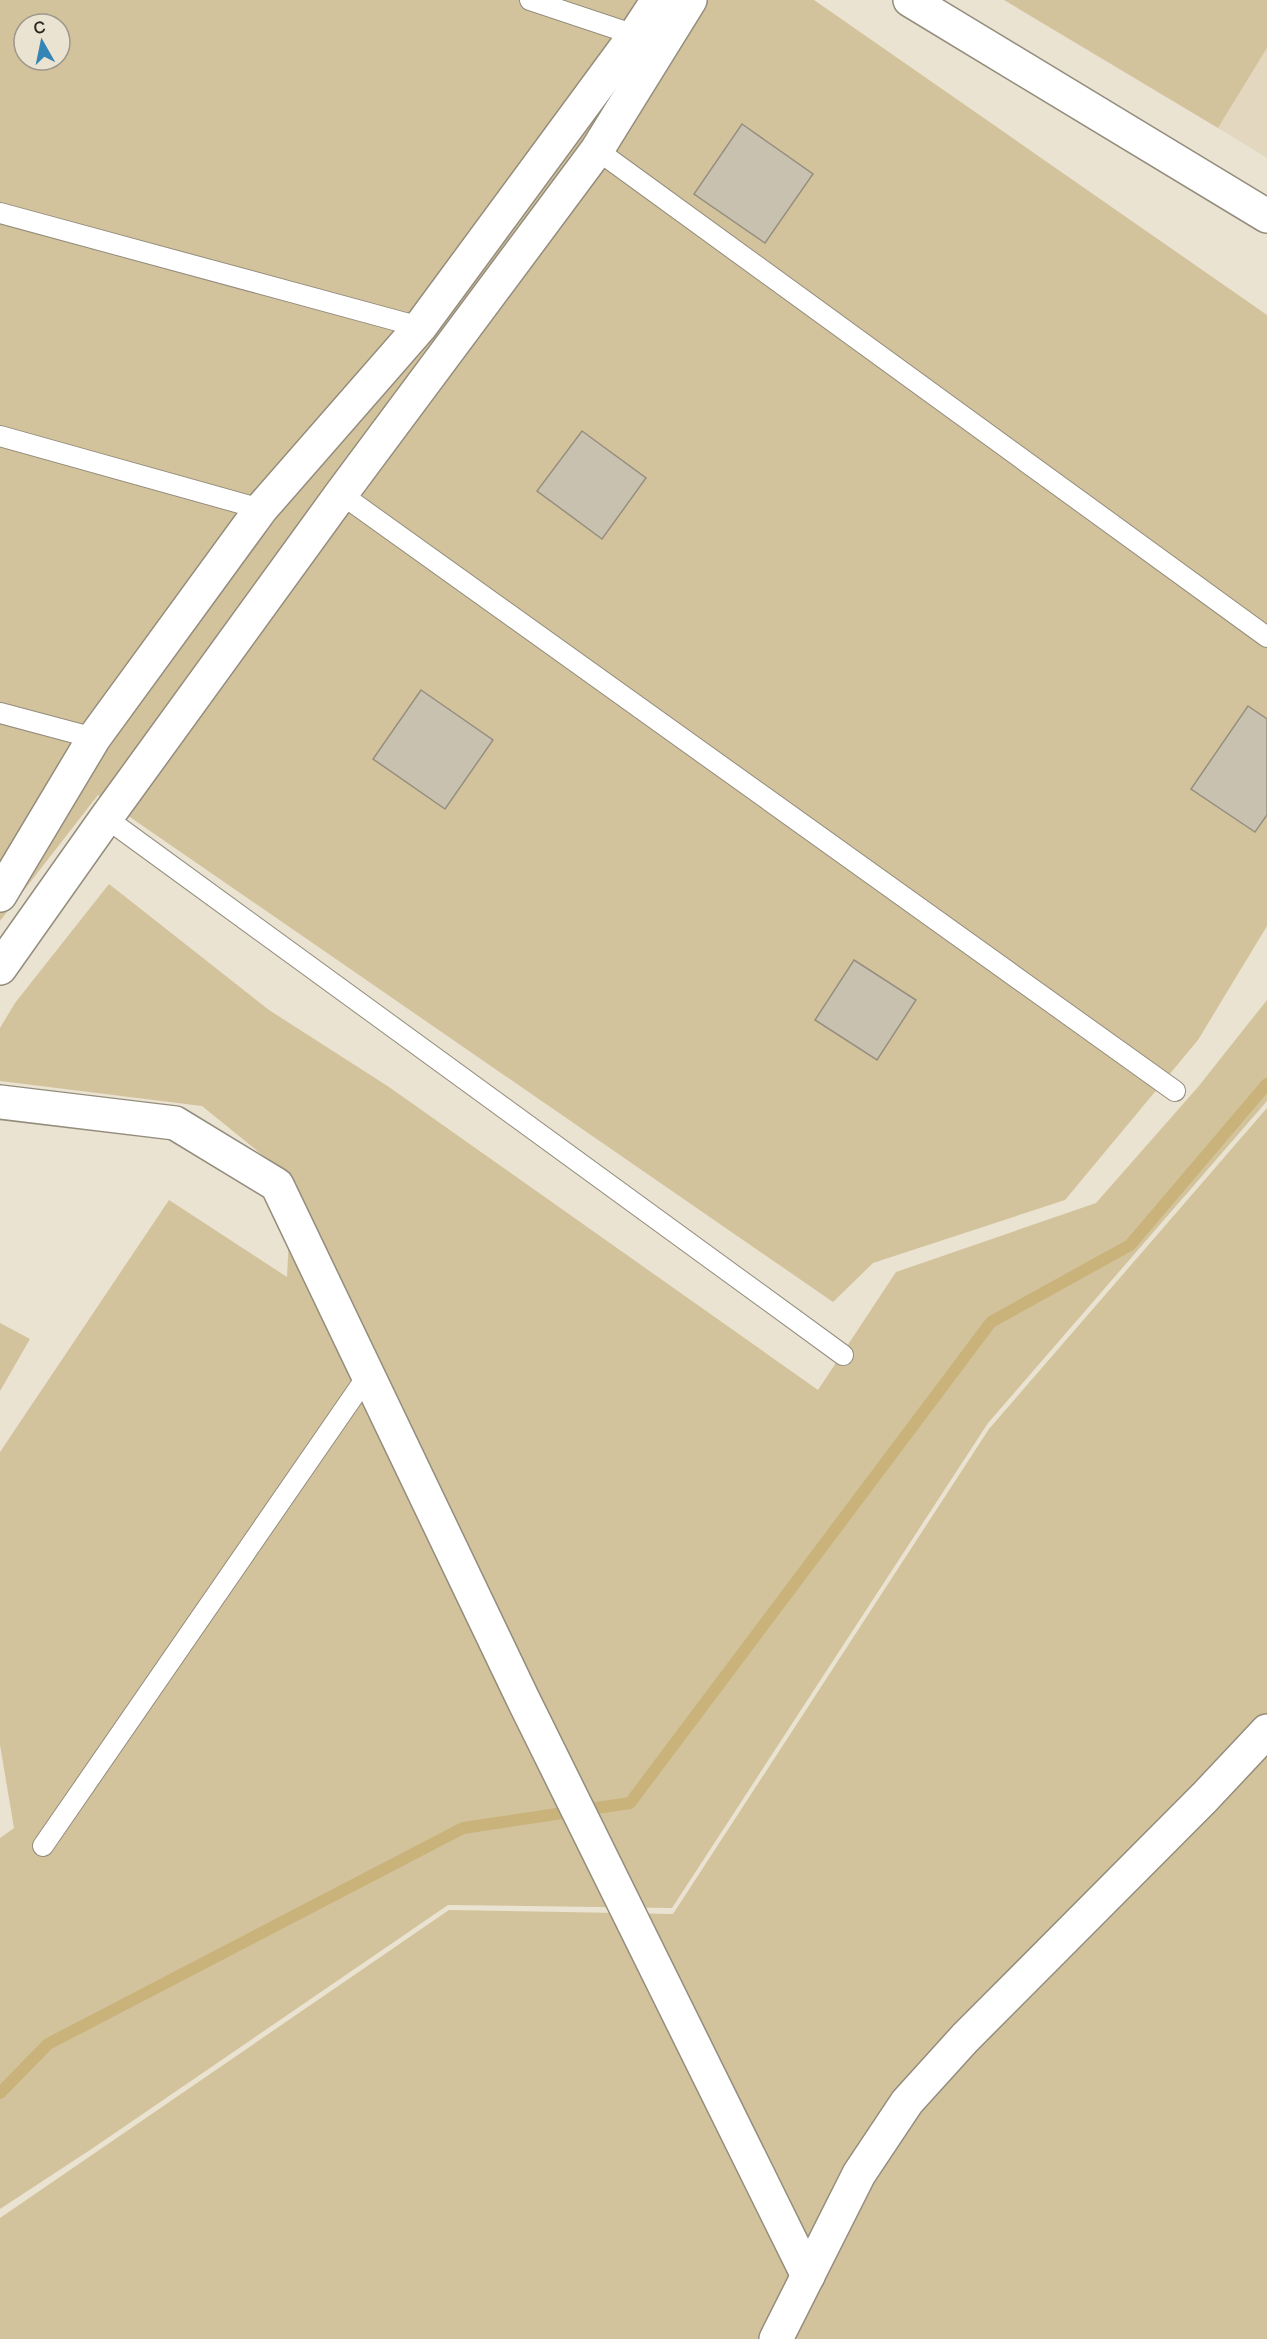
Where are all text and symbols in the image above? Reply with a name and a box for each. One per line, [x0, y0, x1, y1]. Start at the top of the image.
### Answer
north arrow [12, 12, 72, 72]
text: С [32, 15, 47, 39]

